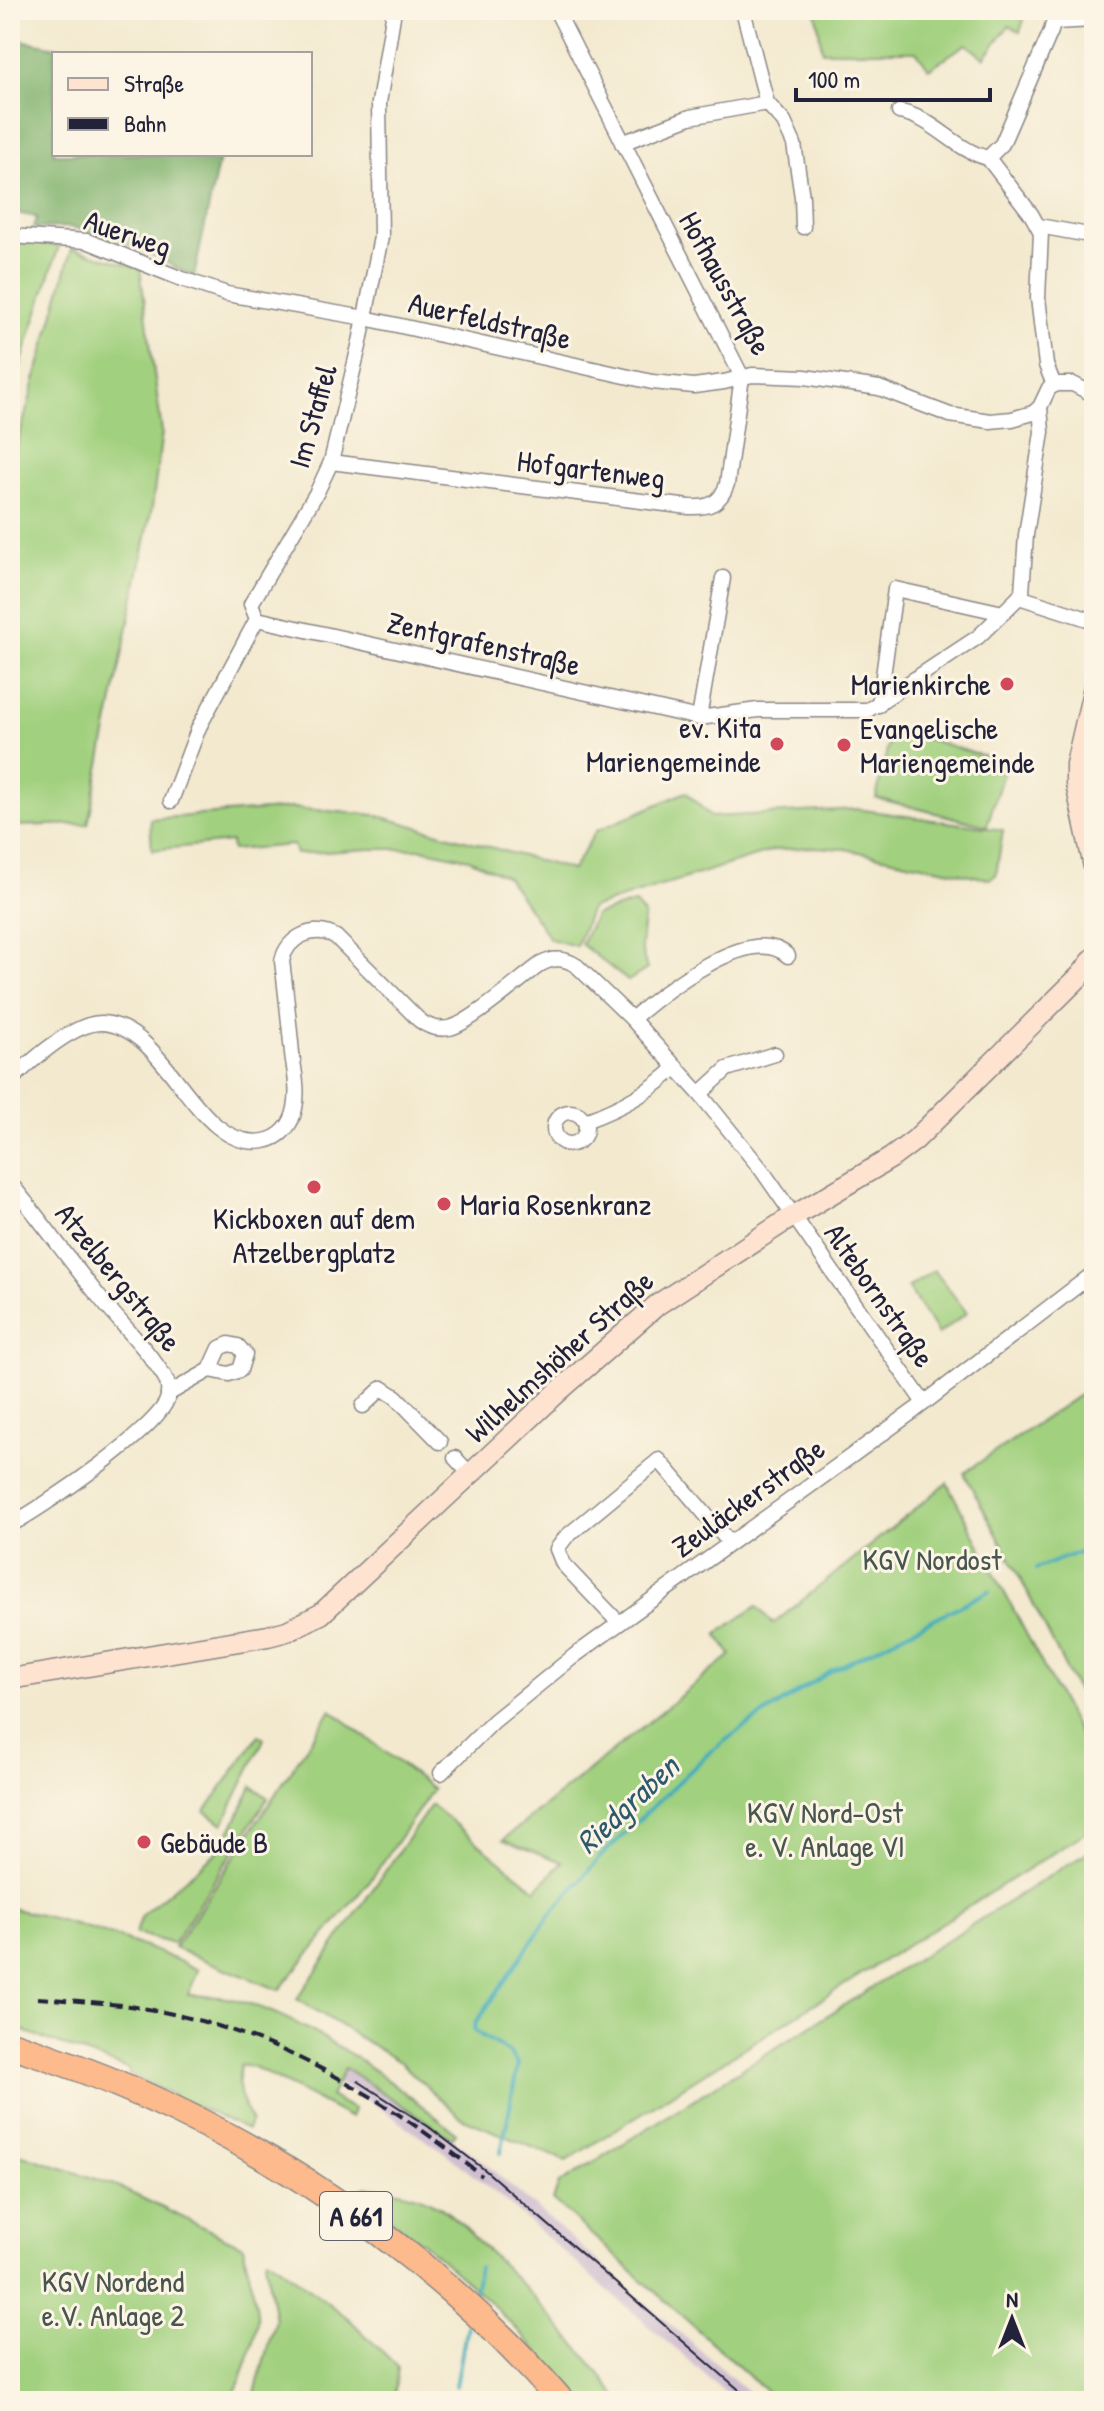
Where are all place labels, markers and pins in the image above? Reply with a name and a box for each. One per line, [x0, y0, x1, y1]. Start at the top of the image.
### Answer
place label: Marienkirche [851, 664, 991, 704]
marker: Marienkirche [998, 675, 1016, 693]
place label: ev. Kita Mariengemeinde [586, 707, 761, 781]
place label: Evangelische Mariengemeinde [860, 708, 1035, 782]
marker: ev. Kita Mariengemeinde [768, 735, 786, 753]
marker: Evangelische Mariengemeinde [835, 736, 853, 754]
marker: Kickboxen auf dem Atzelbergplatz [305, 1178, 323, 1196]
place label: Maria Rosenkranz [460, 1184, 652, 1224]
marker: Maria Rosenkranz [435, 1195, 453, 1213]
place label: Kickboxen auf dem Atzelbergplatz [213, 1198, 415, 1272]
place label: Gebäude B [160, 1822, 268, 1862]
marker: Gebäude B [135, 1833, 153, 1851]

